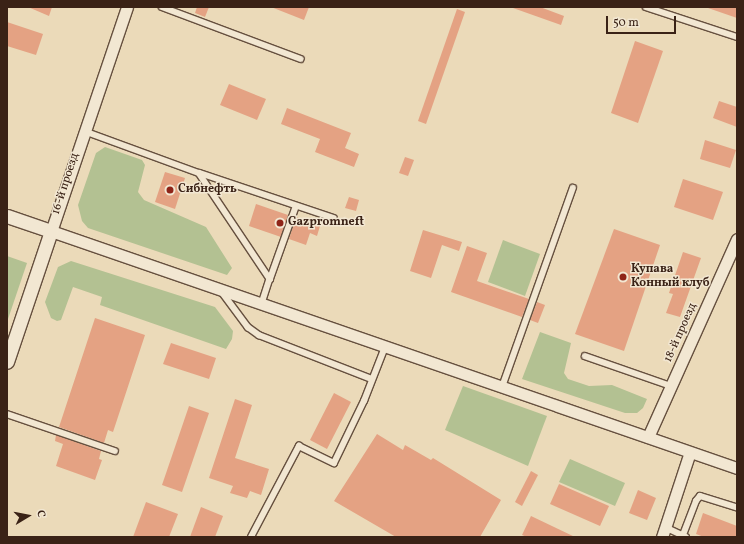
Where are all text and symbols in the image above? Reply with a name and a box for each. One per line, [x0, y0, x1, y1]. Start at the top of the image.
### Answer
scale bar [608, 8, 678, 34]
text: 50 m [613, 15, 639, 31]
street label: 16-й проезд [49, 151, 83, 217]
place label: Сибнефть [178, 183, 237, 197]
marker: Сибнефть [165, 185, 175, 195]
place label: Gazpromneft [288, 216, 364, 230]
marker: Gazpromneft [275, 218, 285, 228]
place label: Купава Конный клуб [631, 263, 710, 291]
marker: Купава Конный клуб [618, 272, 628, 282]
street label: 18-й проезд [662, 301, 700, 365]
north arrow [8, 496, 48, 536]
text: С [32, 509, 48, 519]

